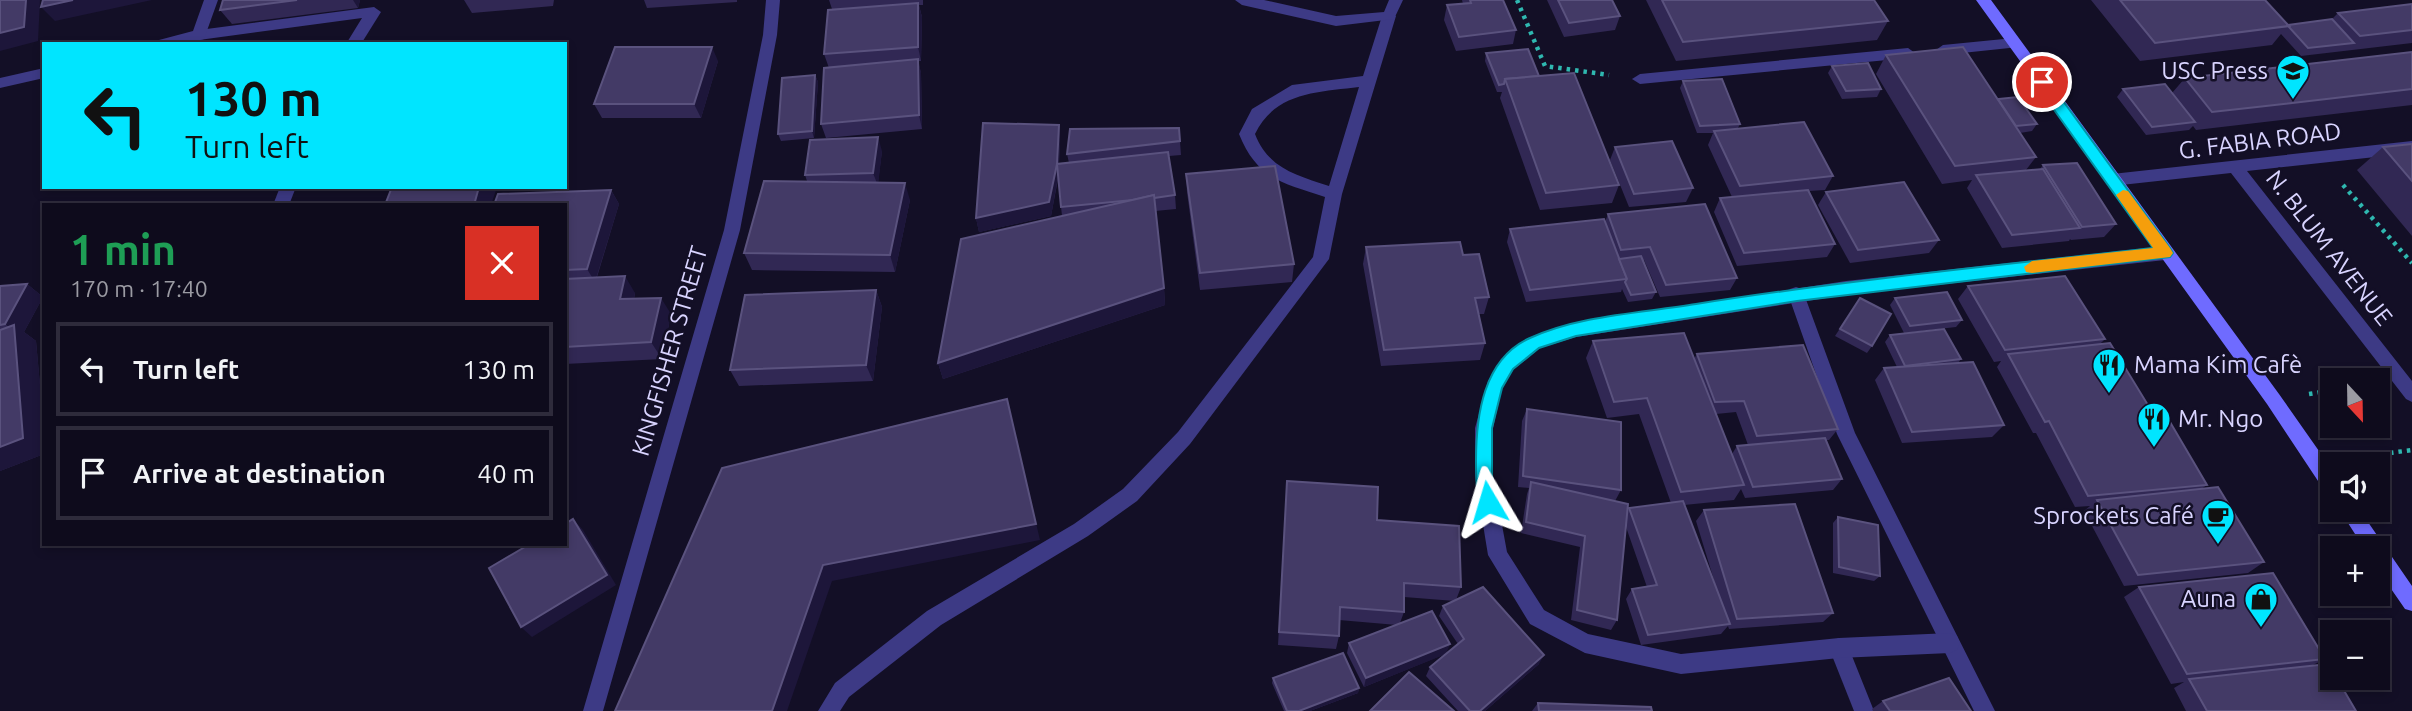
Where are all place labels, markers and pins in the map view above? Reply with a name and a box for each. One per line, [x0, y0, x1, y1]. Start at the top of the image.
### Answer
pin [2012, 52, 2072, 112]
school or university icon: USC Press [2274, 52, 2312, 101]
place label: USC Press [2161, 57, 2268, 84]
restaurant icon: Mama Kim Cafè [2090, 346, 2128, 395]
place label: Mama Kim Cafè [2134, 351, 2302, 378]
restaurant icon: Mr. Ngo [2135, 400, 2173, 449]
place label: Mr. Ngo [2178, 405, 2263, 432]
cafe icon: Sprockets Café [2199, 497, 2237, 546]
place label: Sprockets Café [2033, 502, 2194, 529]
shop icon: Auna [2242, 580, 2280, 629]
place label: Auna [2181, 585, 2236, 612]

